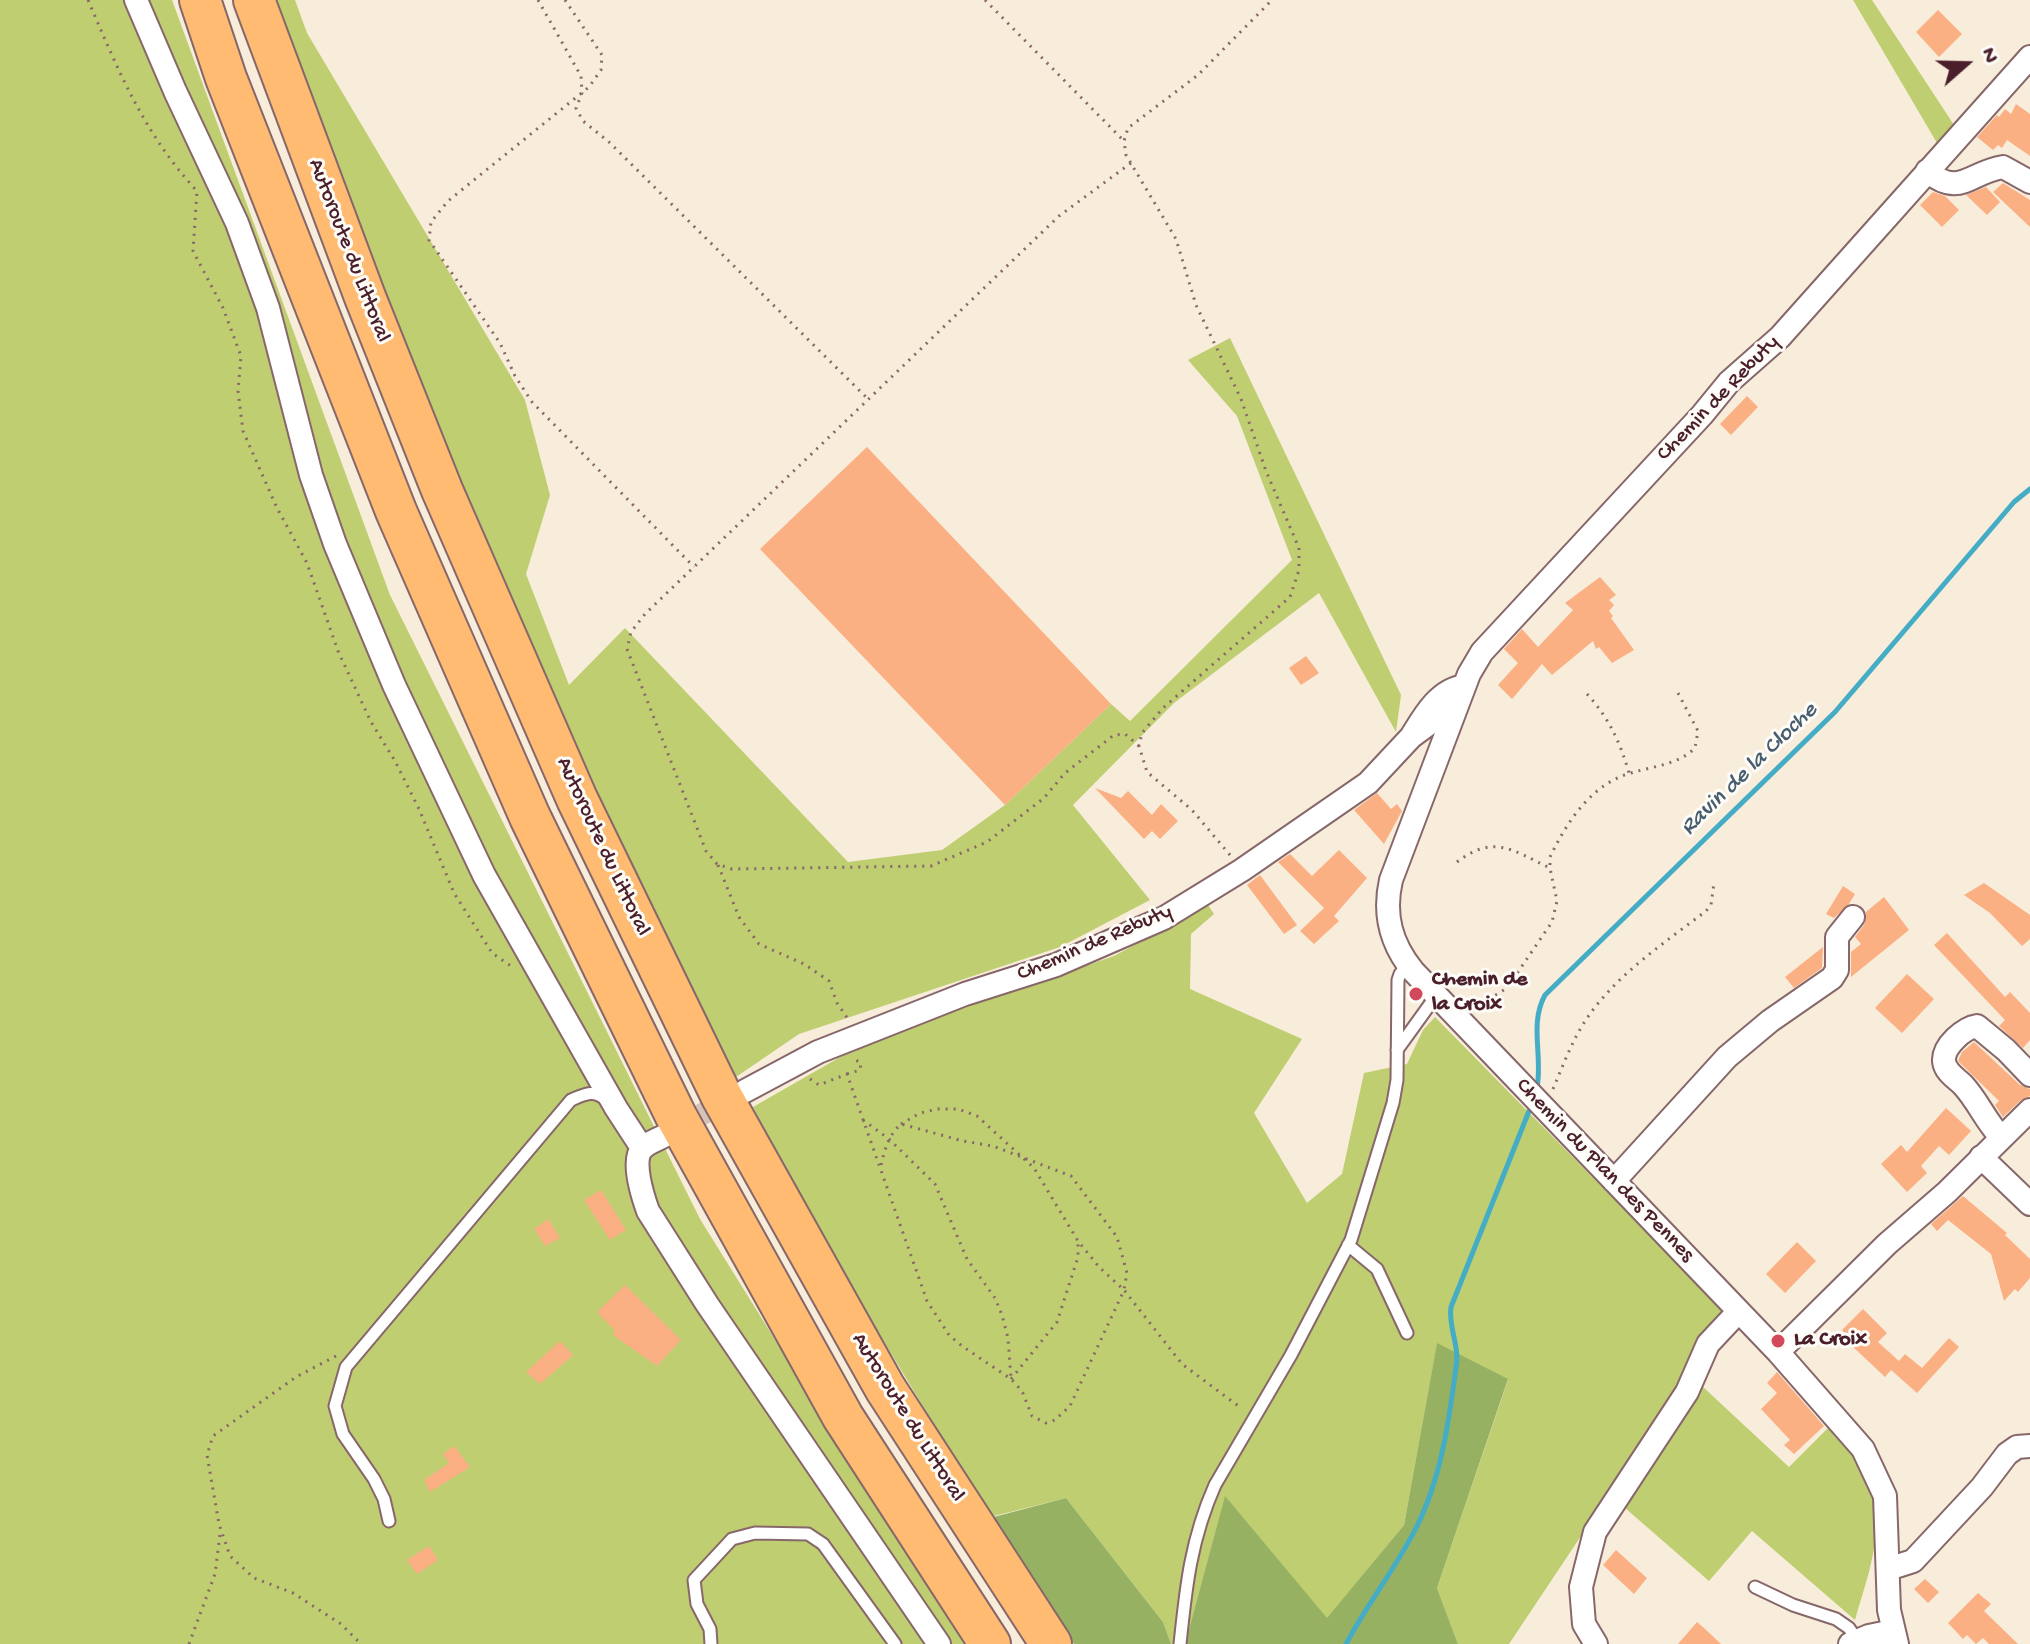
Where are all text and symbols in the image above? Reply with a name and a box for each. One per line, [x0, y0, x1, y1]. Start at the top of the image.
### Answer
north arrow [1926, 24, 2006, 104]
text: N [1974, 45, 2003, 67]
street label: Autoroute du Littoral [301, 156, 395, 346]
street label: Chemin de Rebuty [1652, 330, 1786, 468]
water label: Ravin de la Cloche [1675, 697, 1825, 843]
street label: Autoroute du Littoral [549, 753, 655, 941]
street label: Chemin de Rebuty [1014, 900, 1176, 988]
place label: Chemin de la Croix [1432, 968, 1527, 1020]
marker: Chemin de la Croix [1407, 985, 1425, 1003]
street label: Chemin du Plan des Pennes [1509, 1073, 1699, 1269]
place label: La Croix [1794, 1328, 1867, 1354]
street label: Autoroute du Littoral [844, 1329, 970, 1507]
marker: La Croix [1769, 1332, 1787, 1350]

